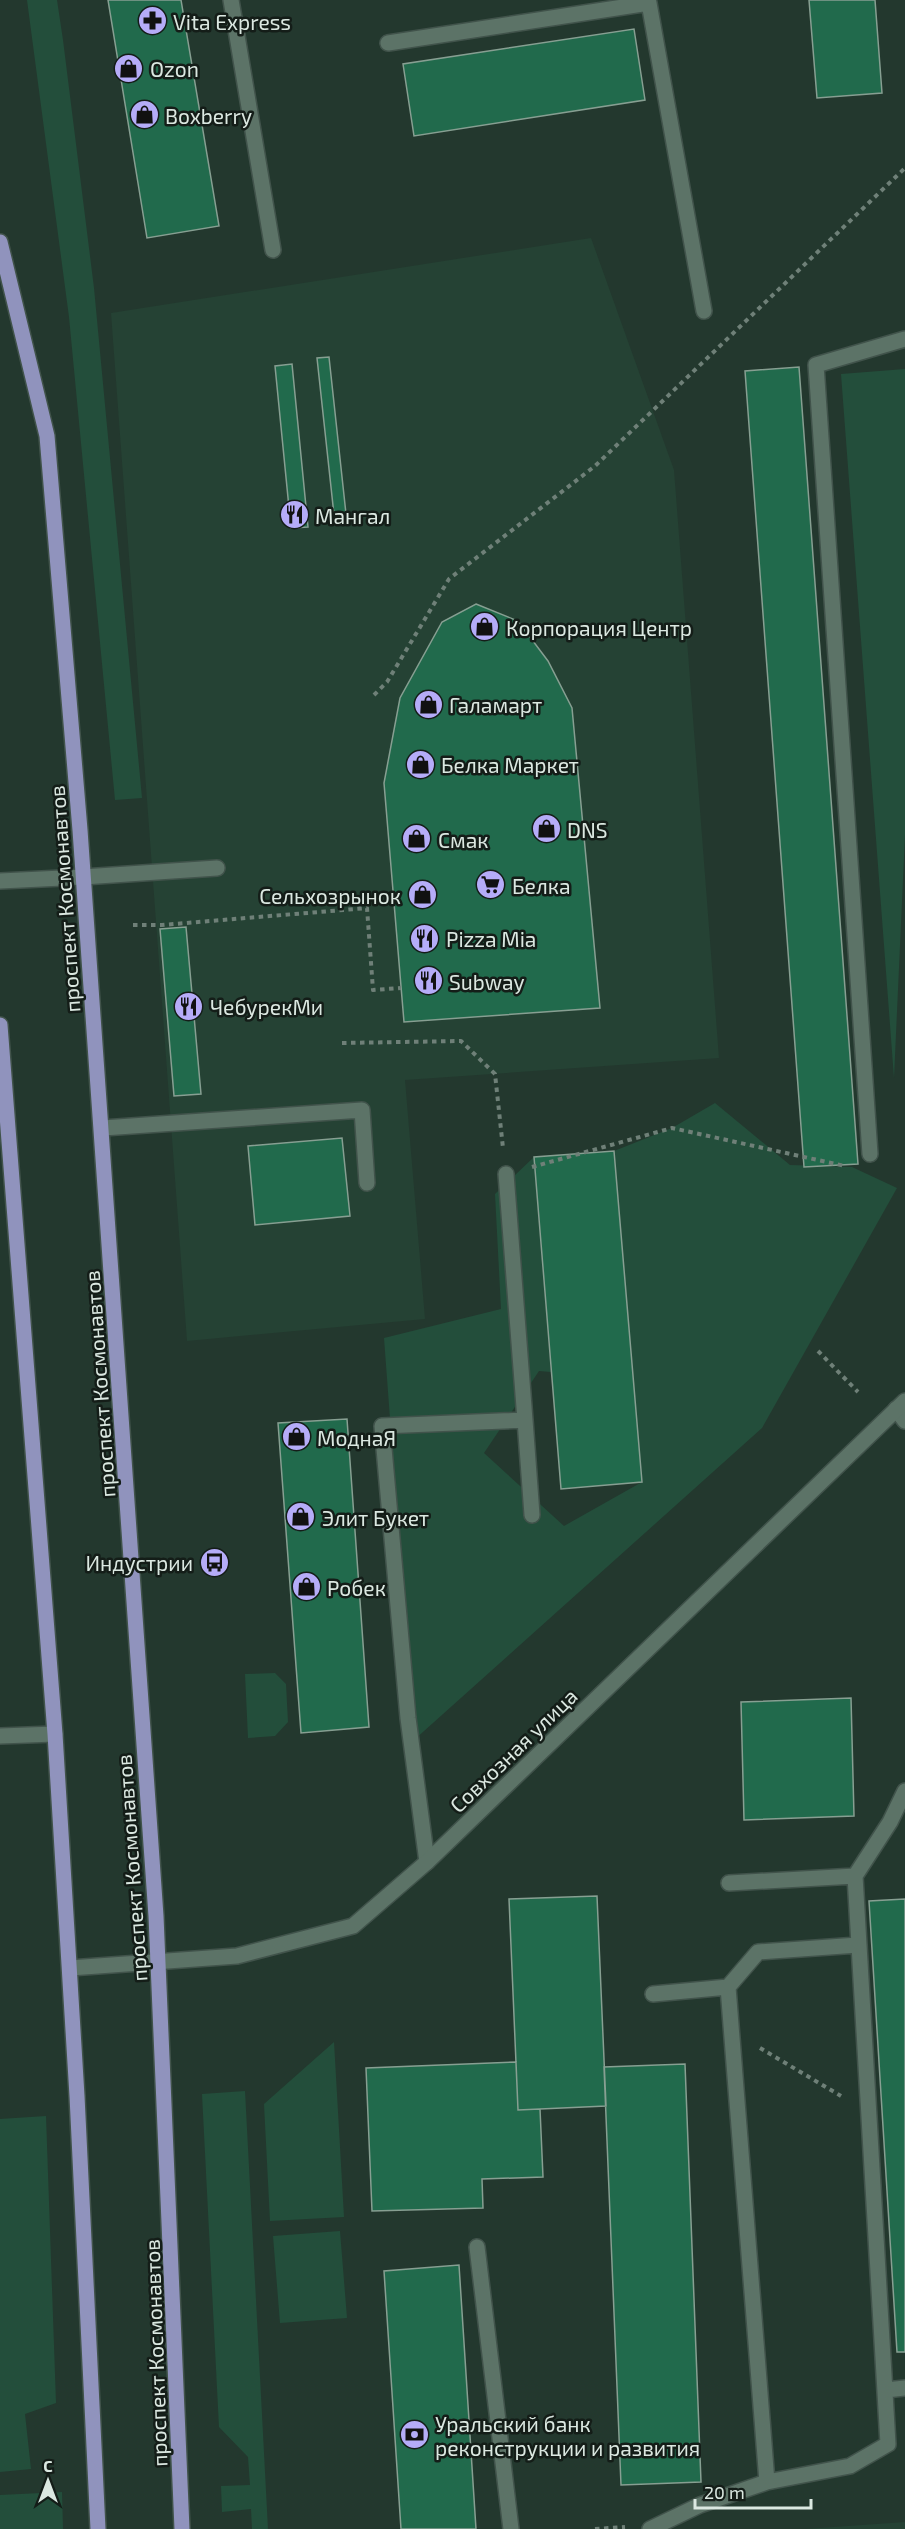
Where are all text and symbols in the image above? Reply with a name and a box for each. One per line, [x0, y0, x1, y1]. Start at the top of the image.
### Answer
pharmacy icon: Vita Express [136, 5, 168, 37]
place label: Vita Express [173, 9, 291, 34]
shop icon: Ozon [113, 52, 145, 84]
place label: Ozon [150, 56, 199, 81]
shop icon: Boxberry [128, 99, 160, 131]
place label: Boxberry [165, 103, 252, 128]
restaurant icon: Мангал [278, 499, 310, 531]
place label: Мангал [315, 503, 390, 528]
shop icon: Корпорация Центр [469, 611, 501, 643]
place label: Корпорация Центр [506, 615, 692, 640]
shop icon: Галамарт [412, 688, 444, 720]
place label: Галамарт [449, 692, 542, 717]
shop icon: Белка Маркет [404, 748, 436, 780]
place label: Белка Маркет [441, 752, 579, 777]
street label: проспект Космонавтов [44, 784, 84, 1014]
shop icon: DNS [530, 813, 562, 845]
place label: DNS [567, 817, 608, 842]
shop icon: Смак [401, 823, 433, 855]
place label: Смак [438, 827, 489, 852]
supermarket icon: Белка [475, 869, 507, 901]
place label: Белка [512, 873, 571, 898]
shop icon: Сельхозрынок [406, 879, 438, 911]
place label: Сельхозрынок [259, 883, 401, 908]
restaurant icon: Pizza Mia [409, 922, 441, 954]
place label: Pizza Mia [446, 926, 536, 951]
restaurant icon: Subway [412, 965, 444, 997]
place label: Subway [449, 969, 525, 994]
restaurant icon: ЧебурекМи [173, 990, 205, 1022]
place label: ЧебурекМи [210, 994, 323, 1020]
street label: проспект Космонавтов [79, 1269, 119, 1499]
shop icon: МоднаЯ [280, 1421, 312, 1453]
place label: МоднаЯ [317, 1425, 396, 1450]
shop icon: Элит Букет [285, 1501, 317, 1533]
place label: Элит Букет [322, 1505, 429, 1531]
bus stop icon: Индустрии [198, 1546, 230, 1578]
place label: Индустрии [86, 1550, 193, 1576]
shop icon: Робек [290, 1571, 322, 1603]
place label: Робек [327, 1575, 386, 1600]
street label: Совхозная улица [444, 1683, 583, 1818]
street label: проспект Космонавтов [111, 1753, 151, 1983]
street label: проспект Космонавтов [139, 2239, 171, 2467]
place label: Уральский банк реконструкции и развития [435, 2411, 700, 2461]
bank icon: Уральский банк реконструкции и развития [398, 2419, 430, 2451]
north arrow [18, 2451, 78, 2511]
text: С [43, 2456, 53, 2475]
scale bar [695, 2472, 810, 2510]
text: 20 m [704, 2481, 745, 2503]

